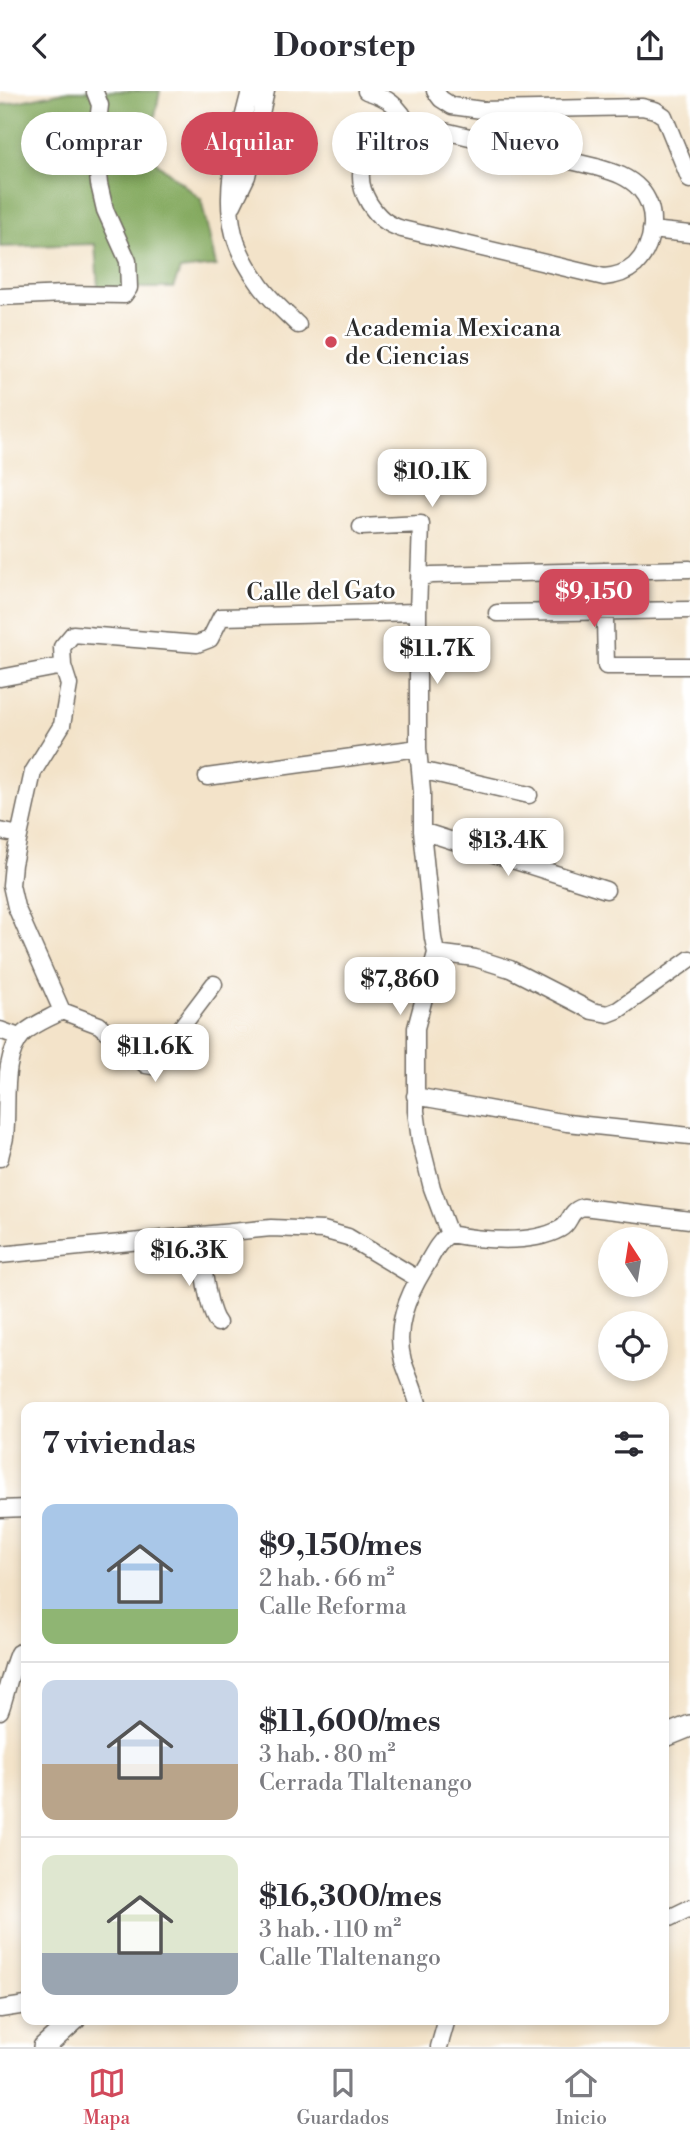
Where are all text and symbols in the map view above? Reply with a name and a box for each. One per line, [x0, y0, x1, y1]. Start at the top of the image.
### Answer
text: Doorstep [274, 26, 416, 66]
icon: back [21, 27, 59, 65]
icon: share [631, 27, 669, 65]
chip: Comprar [21, 112, 167, 175]
chip: Alquilar [181, 112, 318, 175]
chip: Filtros [332, 112, 453, 175]
chip: Nuevo [467, 112, 583, 175]
place label: Academia Mexicana de Ciencias [344, 314, 562, 372]
marker: Academia Mexicana de Ciencias [323, 334, 339, 350]
pin: $10.1K [375, 449, 489, 509]
text: $10.1K [394, 458, 470, 486]
pin: $9,150 [537, 569, 651, 629]
street label: Calle del Gato [246, 576, 396, 608]
text: $9,150 [555, 578, 633, 606]
pin: $11.7K [380, 627, 494, 686]
text: $11.7K [399, 635, 475, 663]
pin: $13.4K [451, 819, 565, 878]
text: $13.4K [469, 827, 547, 855]
pin: $7,860 [343, 957, 457, 1017]
text: $7,860 [360, 966, 440, 994]
pin: $11.6K [98, 1025, 212, 1084]
text: $11.6K [117, 1033, 193, 1061]
north arrow [598, 1227, 668, 1297]
map controls [598, 1227, 668, 1381]
pin: $16.3K [132, 1229, 246, 1288]
text: $16.3K [150, 1237, 228, 1265]
button: locate [598, 1311, 668, 1381]
text: 7 viviendas [42, 1425, 196, 1463]
icon: filters [610, 1425, 648, 1463]
text: $9,150/mes [259, 1527, 422, 1565]
icon: home [98, 1532, 182, 1616]
text: 2 hab. · 66 m² [259, 1565, 395, 1593]
text: Calle Reforma [259, 1593, 407, 1621]
text: $11,600/mes [259, 1703, 441, 1741]
icon: home [98, 1708, 182, 1792]
text: 3 hab. · 80 m² [259, 1741, 396, 1769]
text: Cerrada Tlaltenango [259, 1769, 472, 1797]
text: $16,300/mes [259, 1878, 442, 1916]
icon: home [98, 1883, 182, 1967]
text: 3 hab. · 110 m² [259, 1916, 401, 1944]
text: Calle Tlaltenango [259, 1944, 441, 1972]
tab: Mapa [83, 2064, 130, 2130]
tab: Guardados [296, 2064, 389, 2130]
tab: Inicio [556, 2064, 607, 2130]

